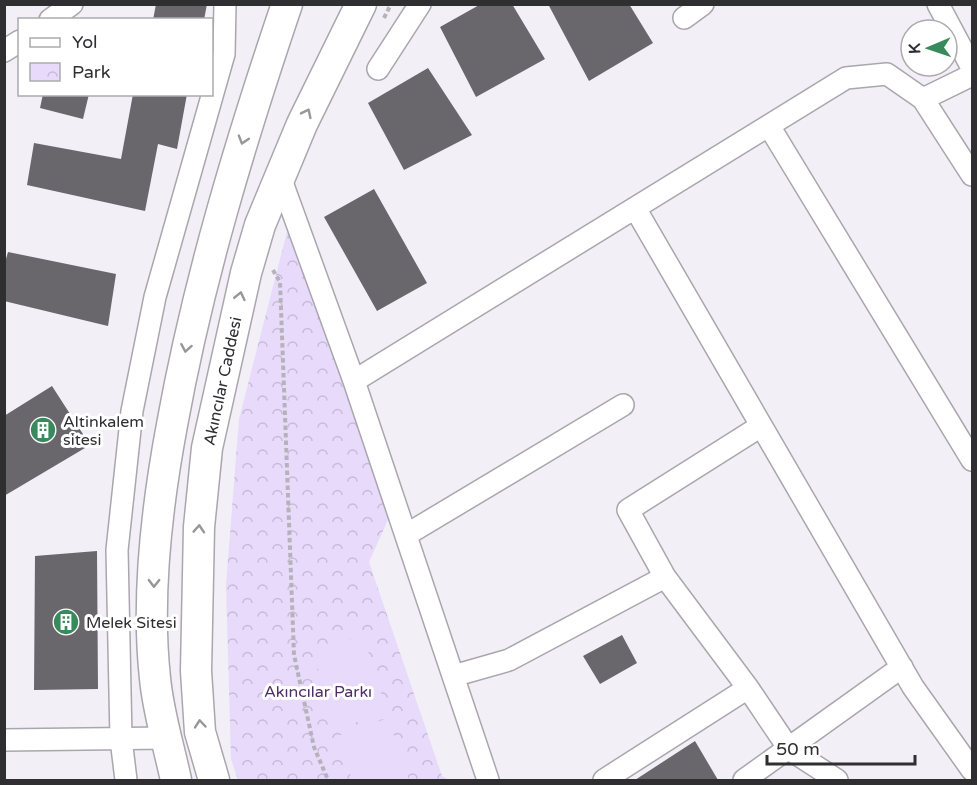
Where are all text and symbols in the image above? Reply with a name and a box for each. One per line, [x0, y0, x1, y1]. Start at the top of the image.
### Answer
legend [18, 18, 213, 96]
north arrow [899, 18, 959, 78]
text: Yol [72, 31, 98, 53]
text: K [905, 43, 925, 54]
text: Park [72, 61, 111, 83]
one-way arrow [299, 109, 311, 120]
one-way arrow [238, 134, 250, 145]
one-way arrow [233, 291, 246, 301]
street label: Akıncılar Caddesi [200, 315, 246, 447]
one-way arrow [180, 343, 193, 353]
place label: Altinkalem sitesi [63, 412, 144, 450]
building icon: Altinkalem sitesi [28, 415, 58, 445]
one-way arrow [192, 525, 205, 534]
one-way arrow [148, 578, 160, 587]
building icon: Melek Sitesi [51, 607, 81, 637]
place label: Melek Sitesi [86, 613, 177, 633]
park label: Akıncılar Parkı [264, 682, 372, 702]
one-way arrow [194, 719, 207, 729]
scale bar [767, 728, 916, 766]
text: 50 m [776, 738, 820, 760]

